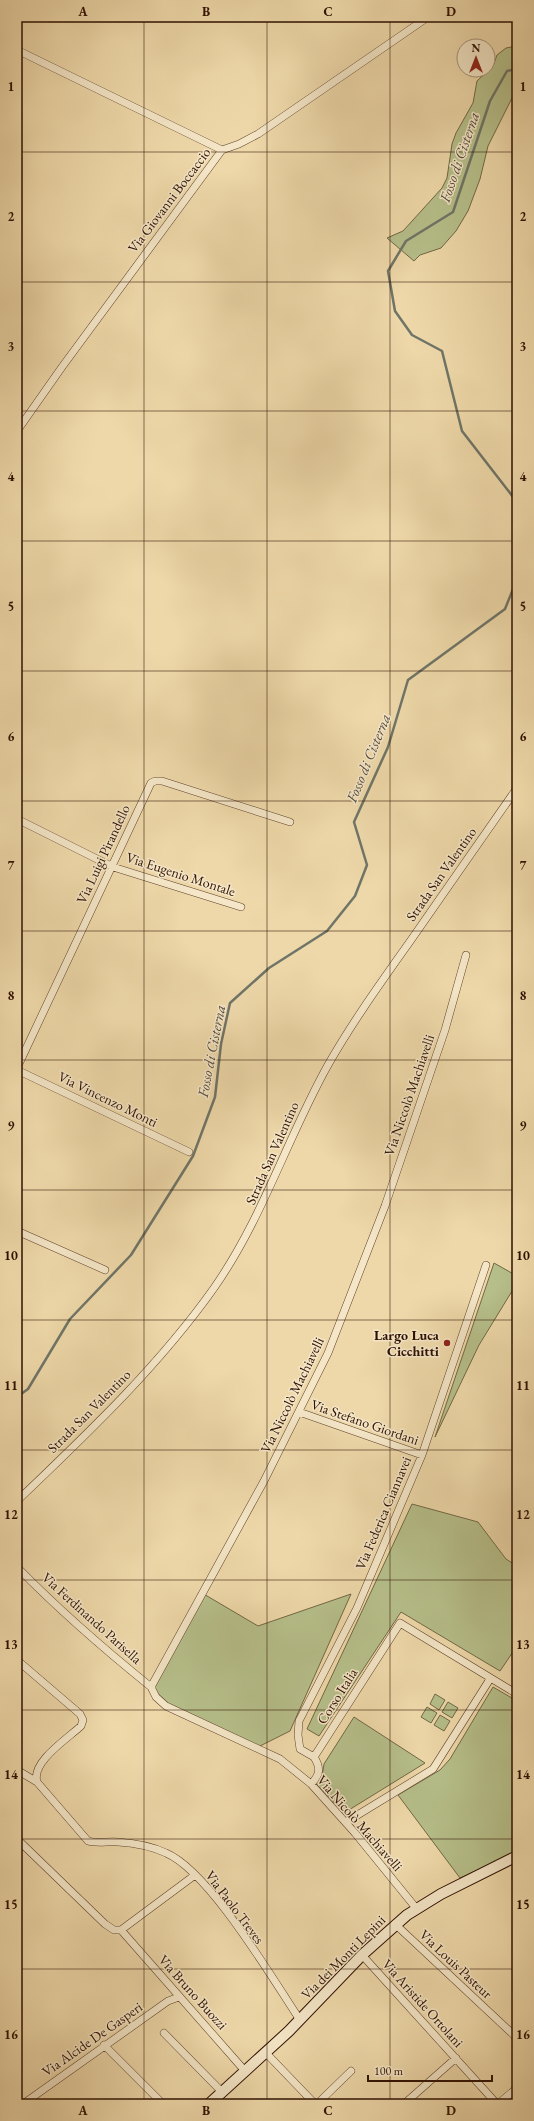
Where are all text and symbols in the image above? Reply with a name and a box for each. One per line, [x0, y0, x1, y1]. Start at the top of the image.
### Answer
text: A [77, 3, 88, 20]
text: B [202, 3, 210, 20]
text: C [323, 3, 333, 20]
text: D [446, 3, 456, 20]
north arrow [456, 38, 496, 78]
text: N [472, 41, 481, 55]
text: 1 [8, 78, 15, 95]
text: 1 [520, 78, 527, 95]
water label: Fosso di Cisterna [434, 109, 483, 205]
street label: Via Giovanni Boccaccio [124, 144, 214, 256]
text: 2 [8, 208, 15, 225]
text: 2 [520, 208, 527, 225]
text: 3 [8, 338, 15, 355]
text: 3 [520, 338, 527, 355]
text: 4 [8, 468, 15, 485]
text: 4 [520, 468, 527, 485]
text: 5 [8, 598, 14, 615]
text: 5 [520, 598, 526, 615]
water label: Fosso di Cisterna [341, 711, 394, 806]
text: 6 [8, 728, 15, 745]
text: 6 [520, 728, 527, 745]
street label: Via Luigi Pirandello [72, 802, 134, 906]
street label: Strada San Valentino [402, 823, 480, 925]
street label: Via Eugenio Montale [124, 848, 238, 900]
text: 7 [8, 857, 15, 874]
text: 7 [520, 857, 527, 874]
text: 8 [8, 987, 15, 1004]
text: 8 [520, 987, 527, 1004]
water label: Fosso di Cisterna [193, 1003, 229, 1100]
street label: Via Niccolò Machiavelli [380, 1031, 438, 1158]
street label: Via Vincenzo Monti [55, 1067, 161, 1131]
street label: Strada San Valentino [241, 1099, 303, 1207]
text: 9 [8, 1117, 15, 1134]
text: 9 [520, 1117, 527, 1134]
text: 10 [4, 1247, 18, 1264]
text: 10 [516, 1247, 530, 1264]
place label: Largo Luca Cicchitti [374, 1326, 440, 1360]
street label: Via Niccolò Machiavelli [256, 1333, 328, 1456]
marker: Largo Luca Cicchitti [442, 1338, 452, 1348]
street label: Strada San Valentino [43, 1365, 135, 1457]
text: 11 [4, 1377, 18, 1394]
text: 11 [516, 1377, 530, 1394]
street label: Via Stefano Giordani [309, 1395, 422, 1449]
street label: Via Federica Ciannavei [351, 1453, 415, 1572]
text: 12 [4, 1506, 18, 1523]
text: 12 [516, 1506, 530, 1523]
street label: Via Ferdinando Parisella [38, 1568, 146, 1668]
text: 13 [4, 1636, 18, 1653]
text: 13 [516, 1636, 530, 1653]
street label: Corso Italia [313, 1664, 362, 1727]
text: 14 [4, 1766, 18, 1783]
text: 14 [516, 1766, 530, 1783]
street label: Via Nicolò Machiavelli [313, 1771, 407, 1875]
street label: Via Paolo Treves [202, 1867, 269, 1948]
text: 15 [4, 1896, 18, 1913]
text: 15 [516, 1896, 530, 1913]
street label: Via dei Monti Lepini [297, 1911, 389, 2003]
street label: Via Louis Pasteur [416, 1926, 496, 2003]
street label: Via Bruno Buozzi [155, 1951, 232, 2034]
street label: Via Aristide Ortolani [379, 1955, 468, 2051]
street label: Via Alcide De Gasperi [38, 1997, 146, 2080]
text: 16 [4, 2026, 18, 2043]
text: 16 [516, 2026, 530, 2043]
scale bar [368, 2057, 492, 2083]
text: 100 m [374, 2063, 404, 2079]
text: A [77, 2102, 88, 2119]
text: B [202, 2102, 210, 2119]
text: C [323, 2102, 333, 2119]
text: D [446, 2102, 456, 2119]

